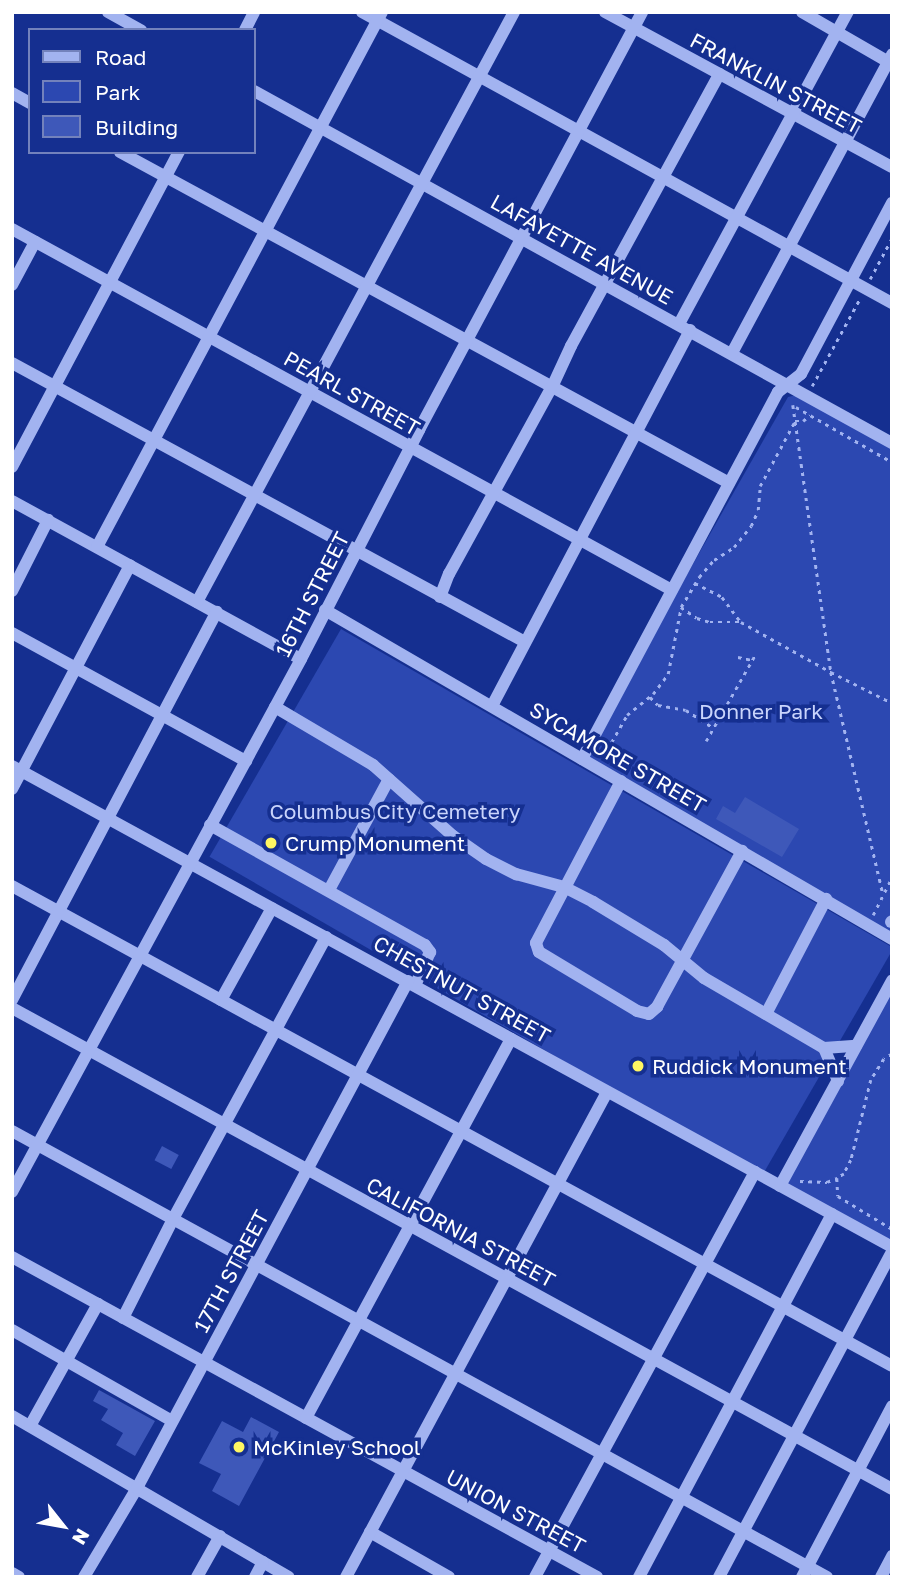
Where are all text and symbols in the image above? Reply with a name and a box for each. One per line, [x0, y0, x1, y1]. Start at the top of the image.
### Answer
street label: FRANKLIN STREET [686, 27, 866, 139]
legend [28, 28, 256, 154]
text: Road [95, 44, 146, 70]
text: Park [95, 79, 140, 105]
text: Building [95, 114, 178, 140]
street label: LAFAYETTE AVENUE [486, 188, 678, 310]
street label: PEARL STREET [280, 345, 424, 441]
street label: 16TH STREET [270, 527, 354, 661]
street label: SYCAMORE STREET [525, 696, 711, 818]
park label: Donner Park [699, 698, 823, 724]
park label: Columbus City Cemetery [269, 798, 521, 824]
place label: Crump Monument [285, 830, 465, 856]
marker: Crump Monument [263, 835, 279, 851]
street label: CHESTNUT STREET [369, 930, 555, 1048]
place label: Ruddick Monument [652, 1053, 847, 1079]
marker: Ruddick Monument [630, 1058, 646, 1074]
street label: CALIFORNIA STREET [362, 1172, 560, 1292]
street label: 17TH STREET [188, 1206, 274, 1336]
place label: McKinley School [253, 1434, 421, 1460]
marker: McKinley School [231, 1439, 247, 1455]
street label: UNION STREET [442, 1464, 590, 1558]
north arrow [28, 1491, 98, 1561]
text: N [68, 1525, 95, 1549]

